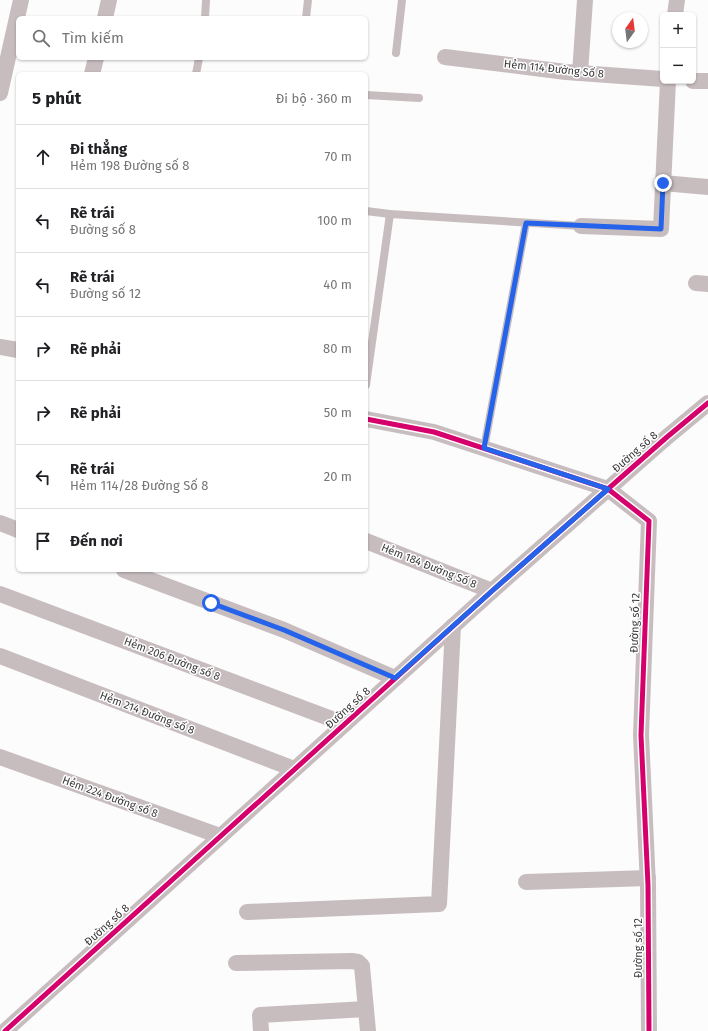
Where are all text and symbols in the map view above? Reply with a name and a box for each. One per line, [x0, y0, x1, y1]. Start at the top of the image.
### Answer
north arrow [612, 12, 648, 48]
map controls [660, 12, 696, 84]
button: + [660, 12, 696, 48]
search box [16, 16, 368, 60]
icon: search [30, 27, 52, 49]
text: Tìm kiếm [62, 29, 124, 47]
button: − [660, 48, 696, 84]
street label: Hẻm 114 Đường Số 8 [503, 57, 605, 81]
text: 5 phút [32, 88, 81, 109]
text: Đi bộ · 360 m [276, 91, 352, 106]
text: Đi thẳng [70, 140, 127, 158]
icon: ahead [32, 146, 54, 168]
text: 70 m [325, 149, 352, 164]
text: Hẻm 198 Đường số 8 [70, 158, 189, 173]
route end [654, 174, 672, 192]
text: Rẽ trái [70, 204, 115, 222]
icon: left [32, 210, 54, 232]
text: 100 m [317, 213, 352, 228]
text: Đường số 8 [70, 222, 136, 237]
text: Rẽ trái [70, 268, 115, 286]
icon: left [32, 274, 54, 296]
text: 40 m [323, 277, 352, 292]
text: Đường số 12 [70, 286, 141, 301]
icon: right [32, 338, 54, 360]
text: Rẽ phải [70, 340, 121, 358]
text: 80 m [323, 341, 352, 356]
icon: right [32, 402, 54, 424]
text: Rẽ phải [70, 404, 121, 422]
text: 50 m [324, 405, 352, 420]
street label: Đường số 8 [610, 429, 660, 475]
text: Rẽ trái [70, 460, 115, 478]
icon: left [32, 466, 54, 488]
text: 20 m [324, 469, 352, 484]
text: Hẻm 114/28 Đường Số 8 [70, 478, 208, 493]
icon: arrive [32, 530, 54, 552]
text: Đến nơi [70, 532, 123, 550]
street label: Hẻm 184 Đường Số 8 [379, 541, 479, 591]
street label: Đường số 12 [627, 593, 643, 653]
route start [202, 594, 220, 612]
street label: Hẻm 206 Đường số 8 [122, 635, 222, 683]
street label: Đường số 8 [323, 685, 373, 731]
street label: Hẻm 214 Đường số 8 [98, 689, 196, 737]
street label: Hẻm 224 Đường số 8 [60, 774, 160, 820]
street label: Đường số 8 [82, 902, 132, 948]
street label: Đường số 12 [632, 918, 645, 978]

